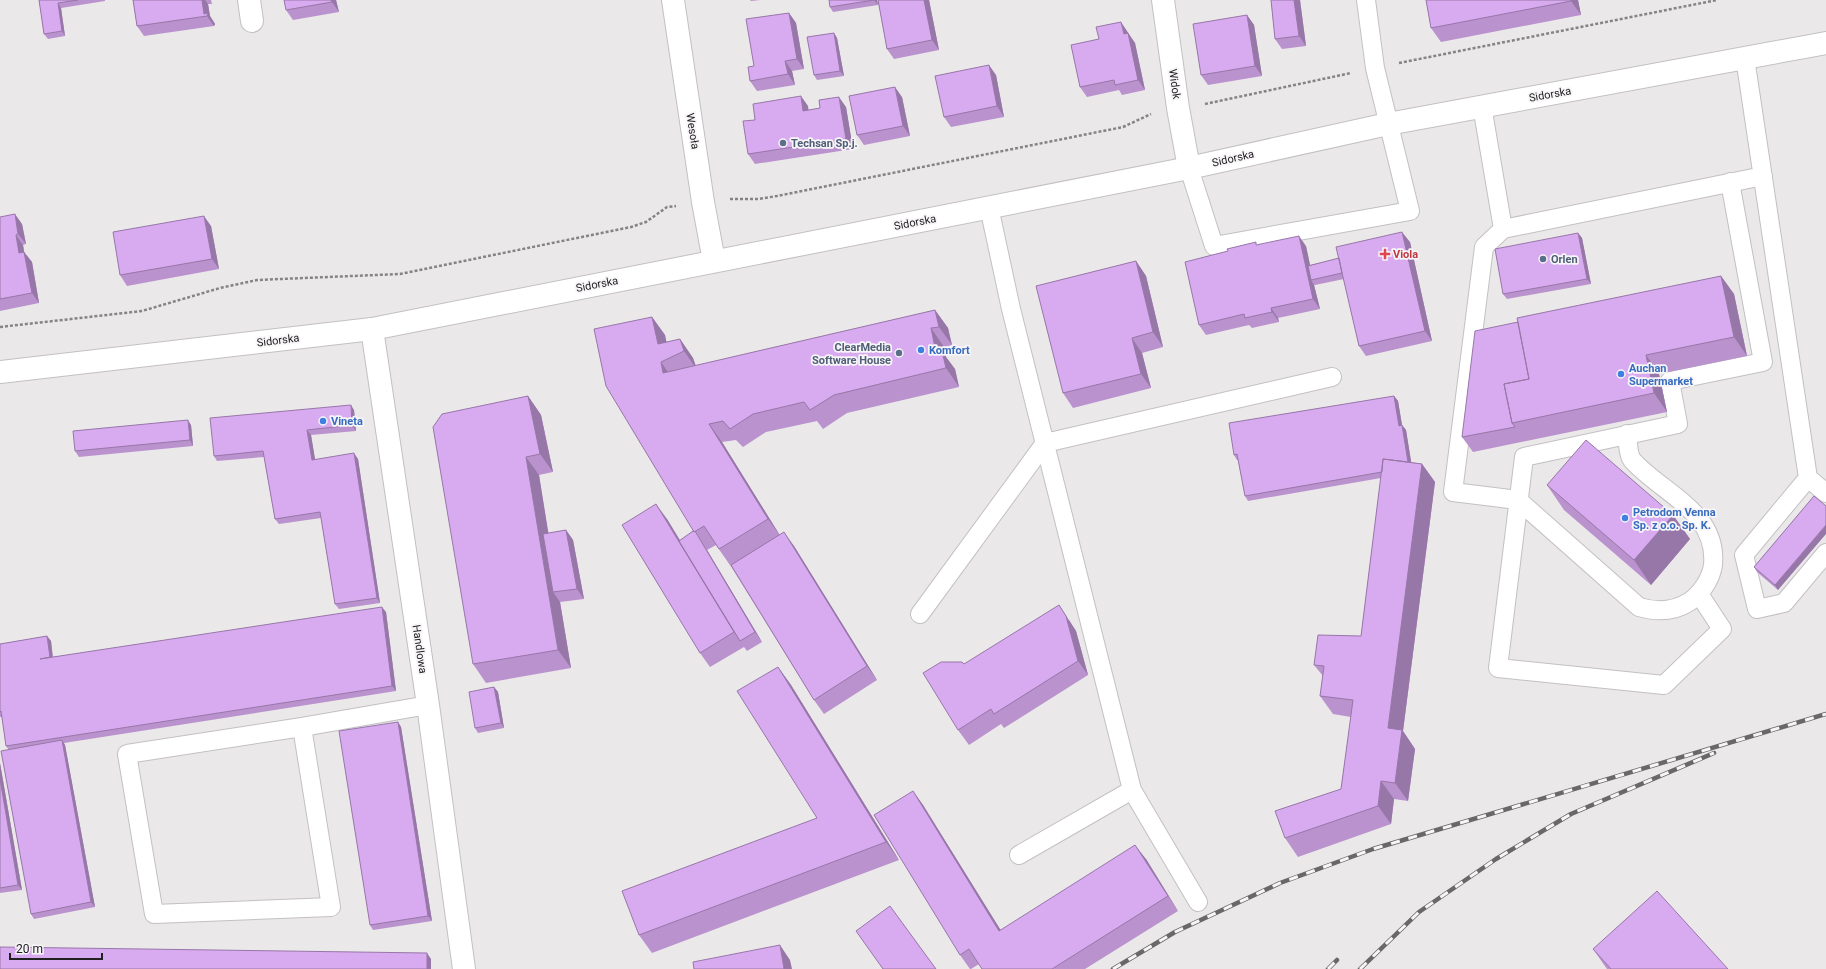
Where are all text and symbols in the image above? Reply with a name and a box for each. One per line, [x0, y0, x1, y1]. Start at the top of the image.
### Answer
street label: Widok [1166, 68, 1183, 100]
street label: Sidorska [1528, 84, 1572, 105]
street label: Wesoła [683, 112, 702, 150]
place label: Techsan Sp.j. [791, 137, 858, 150]
marker: Techsan Sp.j. [778, 138, 788, 148]
street label: Sidorska [1211, 147, 1255, 170]
street label: Sidorska [893, 212, 937, 233]
place label: Viola [1393, 248, 1418, 261]
marker: Viola [1380, 249, 1390, 259]
place label: Orlen [1551, 253, 1578, 266]
marker: Orlen [1538, 254, 1548, 264]
street label: Sidorska [575, 274, 619, 295]
street label: Sidorska [256, 331, 300, 350]
place label: ClearMedia Software House [812, 341, 891, 367]
place label: Komfort [929, 344, 970, 357]
marker: Komfort [916, 345, 926, 355]
marker: ClearMedia Software House [894, 348, 904, 358]
place label: Auchan Supermarket [1629, 362, 1693, 388]
marker: Auchan Supermarket [1616, 369, 1626, 379]
place label: Vineta [331, 415, 363, 428]
marker: Vineta [318, 416, 328, 426]
place label: Petrodom Venna Sp. z o.o. Sp. K. [1633, 506, 1716, 532]
marker: Petrodom Venna Sp. z o.o. Sp. K. [1620, 513, 1630, 523]
street label: Handlowa [410, 624, 429, 674]
scale bar [10, 935, 102, 961]
text: 20 m [16, 942, 43, 956]

